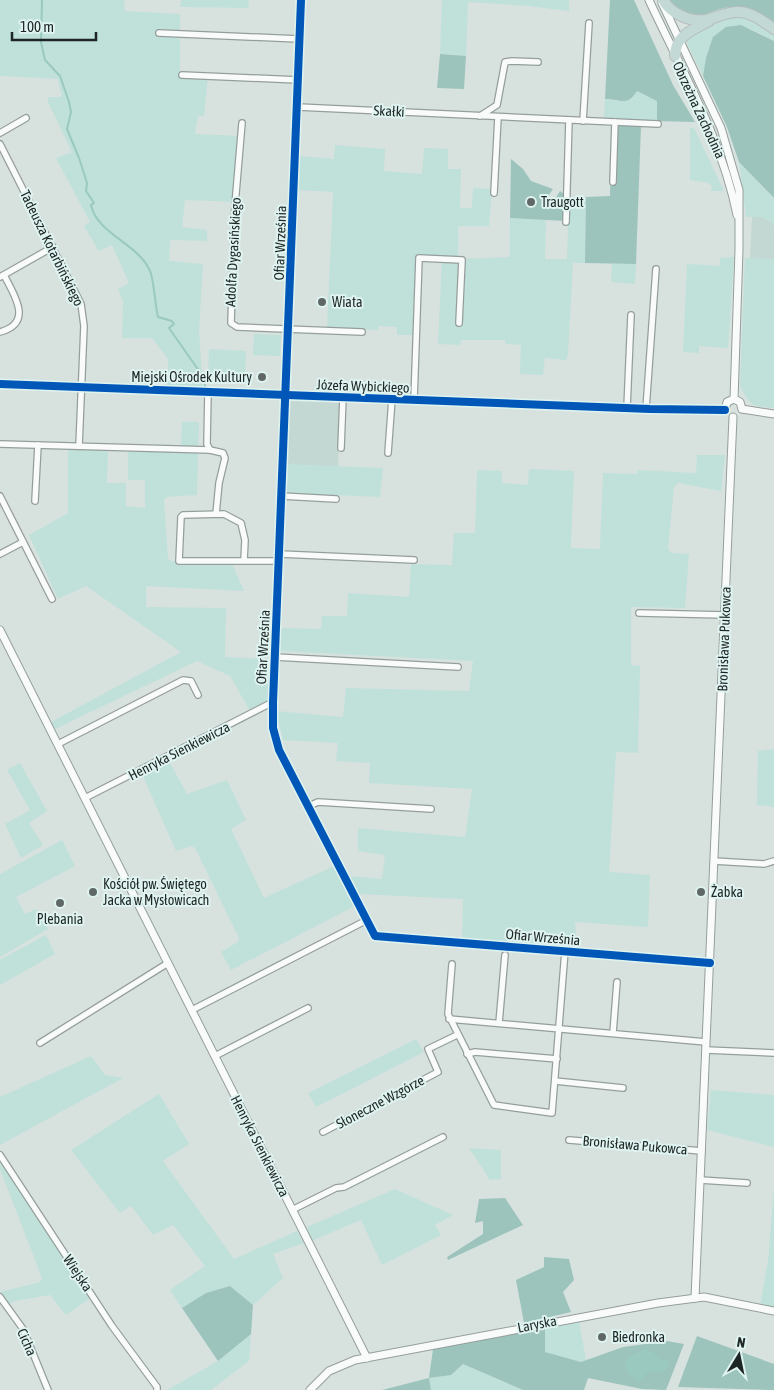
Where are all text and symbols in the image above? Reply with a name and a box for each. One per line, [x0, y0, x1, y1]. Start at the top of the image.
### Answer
scale bar [12, 10, 96, 42]
text: 100 m [20, 18, 54, 35]
street label: Obrzeżna Zachodnia [670, 59, 728, 161]
street label: Skałki [373, 102, 405, 120]
street label: Tadeusza Kotarbińskiego [17, 187, 87, 309]
place label: Traugott [541, 194, 584, 210]
marker: Traugott [525, 196, 537, 208]
street label: Adolfa Dygasińskiego [222, 197, 244, 307]
street label: Ofiar Września [271, 205, 289, 281]
place label: Wiata [332, 294, 362, 310]
marker: Wiata [316, 296, 328, 308]
place label: Miejski Ośrodek Kultury [131, 369, 252, 385]
marker: Miejski Ośrodek Kultury [256, 371, 268, 383]
street label: Józefa Wybickiego [316, 376, 410, 396]
street label: Bronisława Pukowca [714, 586, 734, 692]
street label: Ofiar Września [253, 609, 273, 685]
street label: Henryka Sienkiewicza [126, 719, 232, 783]
place label: Kościół pw. Świętego Jacka w Mysłowicach [103, 876, 209, 908]
place label: Żabka [711, 884, 743, 900]
marker: Kościół pw. Świętego Jacka w Mysłowicach [87, 886, 99, 898]
marker: Żabka [695, 886, 707, 898]
marker: Plebania [54, 897, 66, 909]
place label: Plebania [37, 911, 83, 927]
street label: Ofiar Września [505, 926, 581, 948]
street label: Słoneczne Wzgórze [333, 1072, 427, 1132]
street label: Henryka Sienkiewicza [228, 1093, 292, 1199]
street label: Bronisława Pukowca [582, 1132, 688, 1158]
street label: Wiejska [60, 1252, 96, 1294]
street label: Laryska [516, 1312, 558, 1336]
street label: Cicha [14, 1326, 40, 1358]
place label: Biedronka [612, 1329, 665, 1345]
north arrow [714, 1330, 764, 1380]
marker: Biedronka [596, 1331, 608, 1343]
text: N [736, 1334, 747, 1351]

